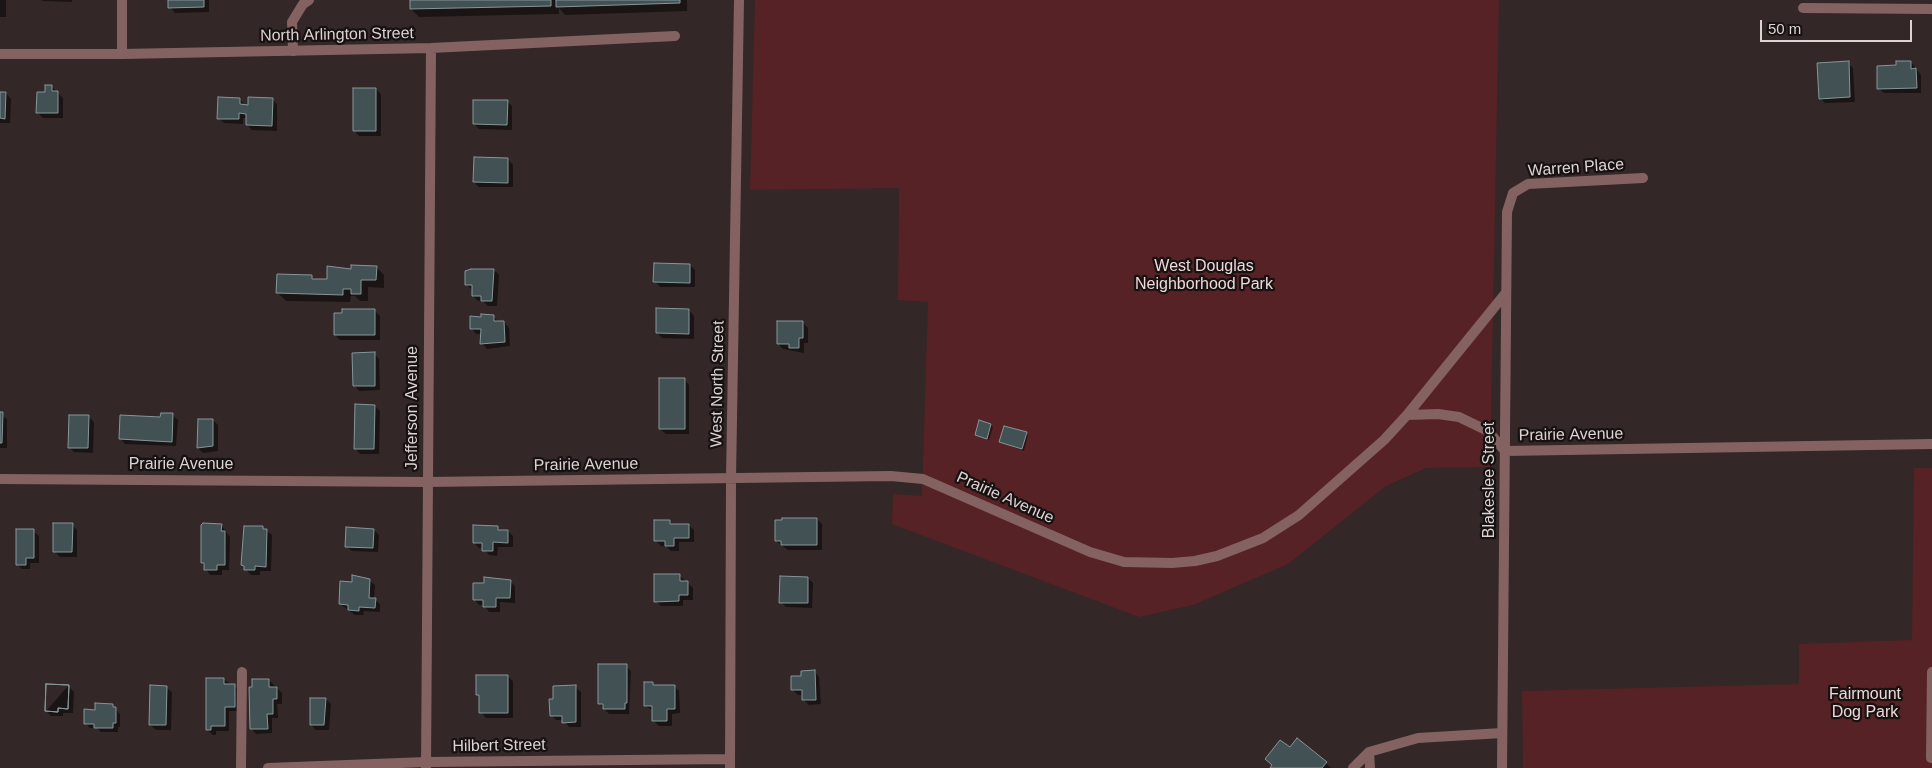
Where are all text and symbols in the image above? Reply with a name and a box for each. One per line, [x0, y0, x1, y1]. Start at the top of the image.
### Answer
scale bar [1762, 10, 1914, 42]
text: 50 m [1768, 20, 1801, 37]
street label: North Arlington Street [260, 24, 414, 46]
street label: Warren Place [1527, 155, 1625, 181]
park label: West Douglas Neighborhood Park [1135, 257, 1273, 295]
street label: West North Street [707, 320, 729, 448]
street label: Jefferson Avenue [403, 346, 423, 470]
street label: Blakeslee Street [1480, 422, 1500, 538]
street label: Prairie Avenue [1519, 424, 1623, 446]
street label: Prairie Avenue [534, 454, 638, 476]
street label: Prairie Avenue [129, 455, 233, 475]
street label: Prairie Avenue [953, 468, 1057, 528]
park label: Fairmount Dog Park [1829, 685, 1901, 723]
street label: Hilbert Street [452, 736, 546, 756]

